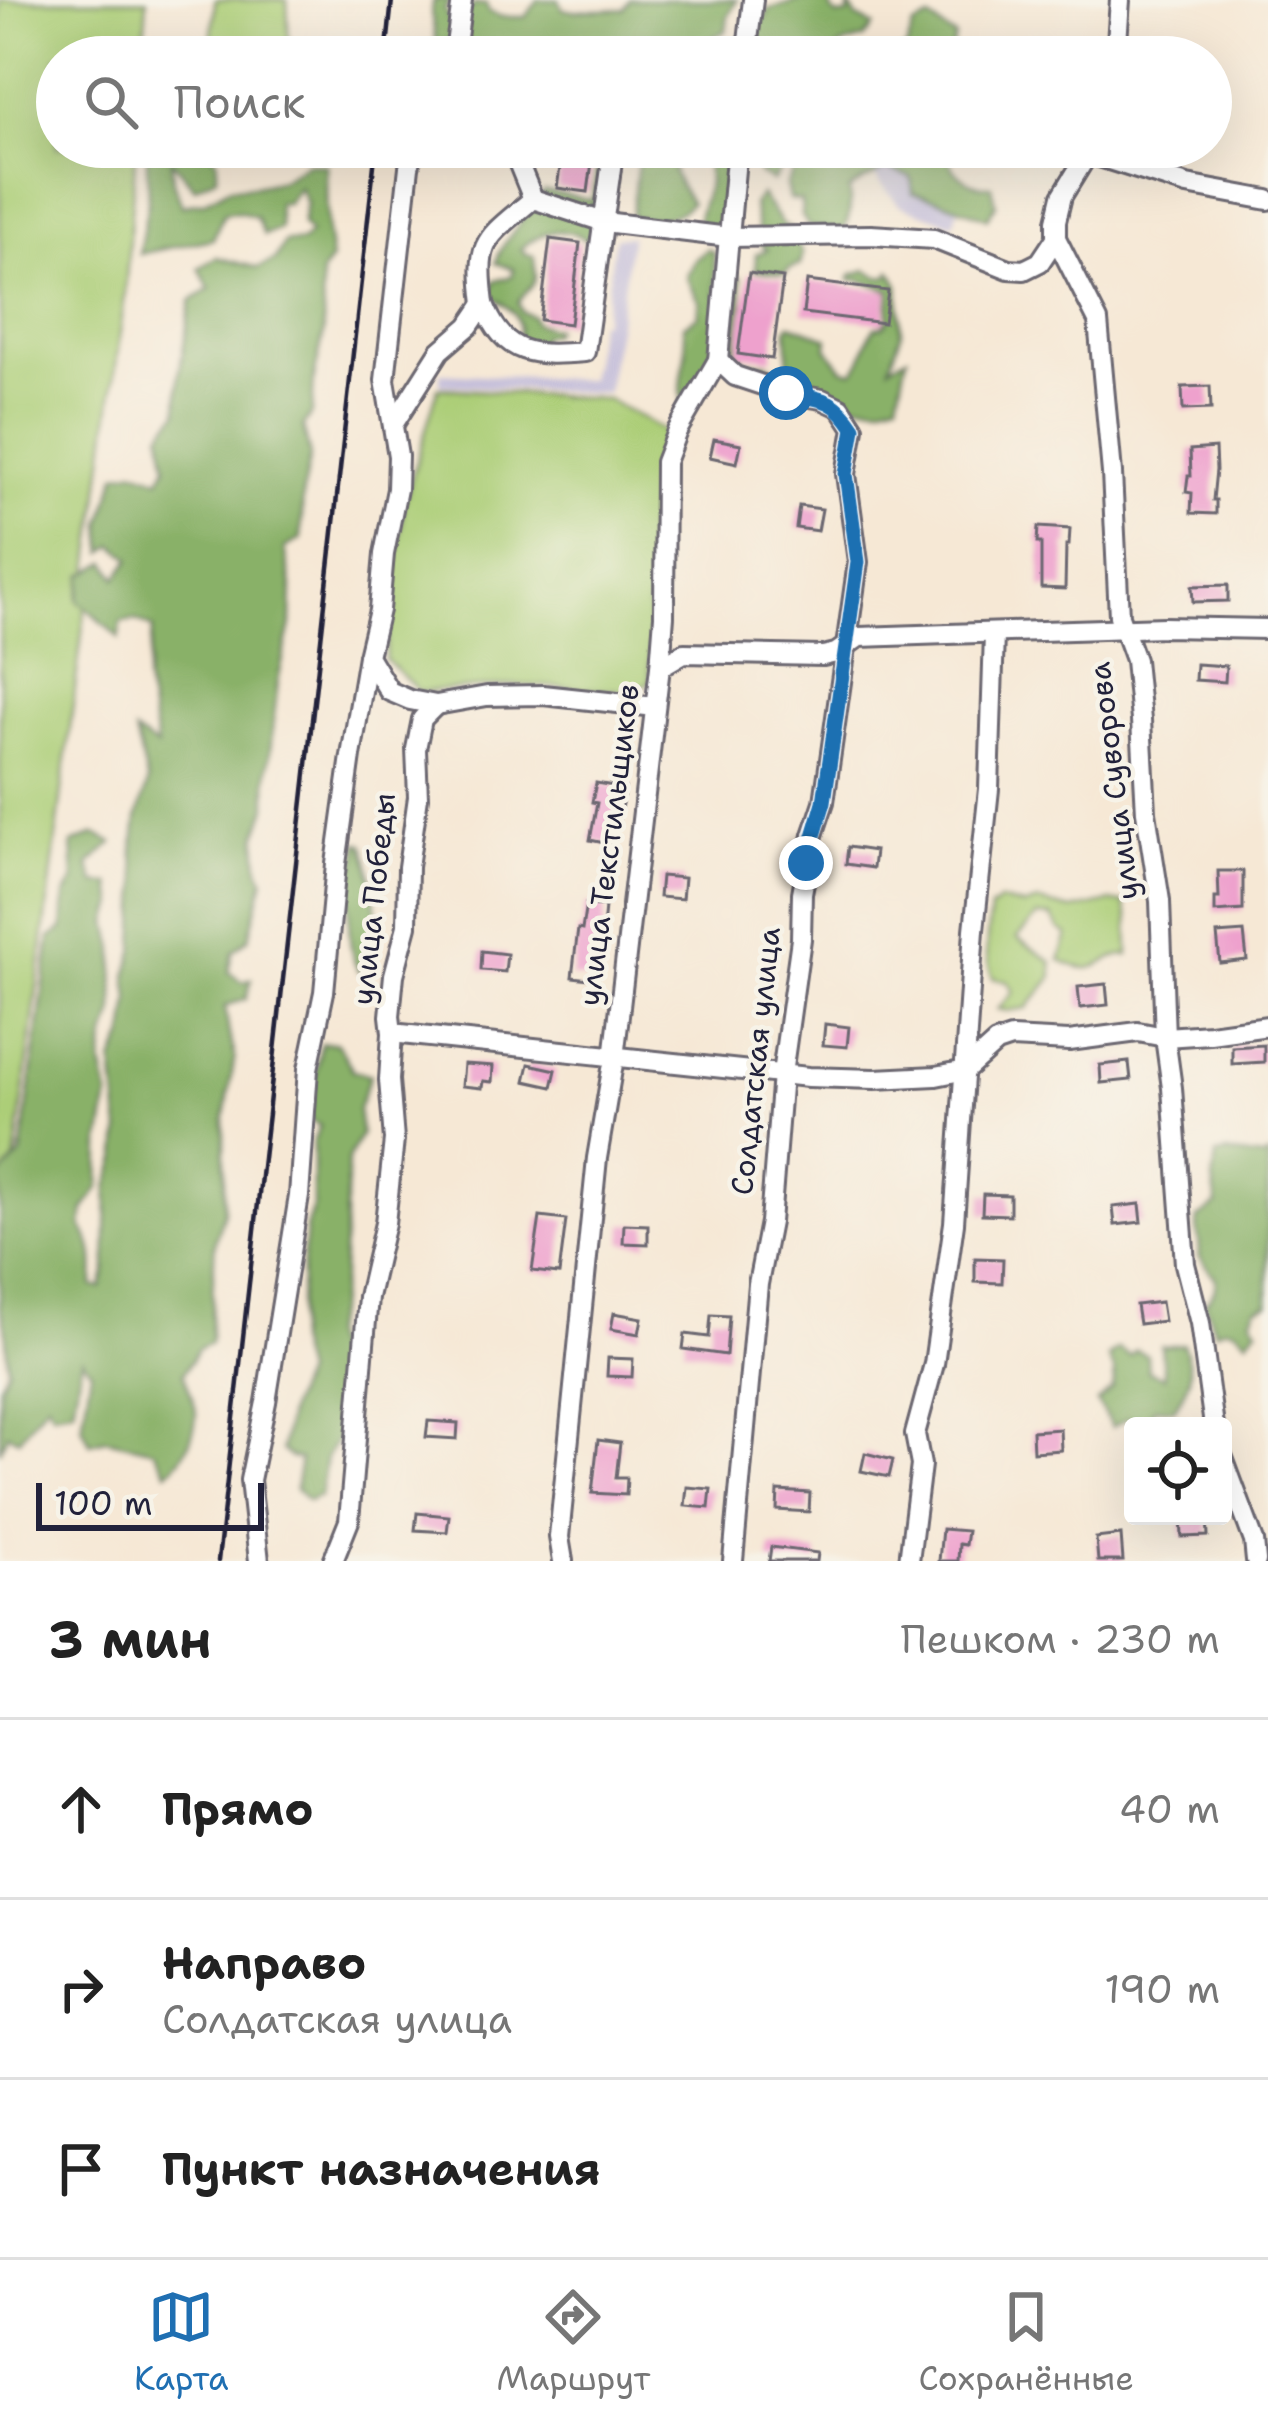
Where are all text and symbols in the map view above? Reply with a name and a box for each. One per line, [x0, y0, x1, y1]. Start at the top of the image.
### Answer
search box [36, 36, 1232, 168]
icon: search [78, 69, 144, 135]
text: Поиск [174, 72, 305, 132]
route start [759, 366, 813, 420]
street label: улица Суворова [1079, 659, 1148, 902]
street label: улица Текстильщиков [568, 682, 649, 1008]
street label: улица Победы [342, 791, 405, 1007]
route end [779, 836, 833, 890]
street label: Солдатская улица [721, 925, 790, 1197]
map controls [1124, 1417, 1232, 1525]
button: locate [1124, 1417, 1232, 1525]
scale bar [36, 1477, 264, 1530]
text: 100 m [54, 1481, 153, 1526]
text: 3 мин [48, 1605, 212, 1673]
text: Пешком · 230 m [901, 1613, 1220, 1665]
icon: ahead [48, 1776, 114, 1842]
text: Прямо [162, 1779, 313, 1839]
text: 40 m [1119, 1783, 1220, 1835]
text: Направо [162, 1933, 366, 1993]
icon: right [48, 1956, 114, 2022]
text: 190 m [1104, 1963, 1220, 2015]
text: Солдатская улица [162, 1993, 512, 2045]
icon: arrive [48, 2136, 114, 2202]
text: Пункт назначения [162, 2139, 601, 2199]
tab: Карта [134, 2284, 228, 2401]
tab: Маршрут [496, 2284, 650, 2401]
tab: Сохранённые [918, 2284, 1134, 2401]

